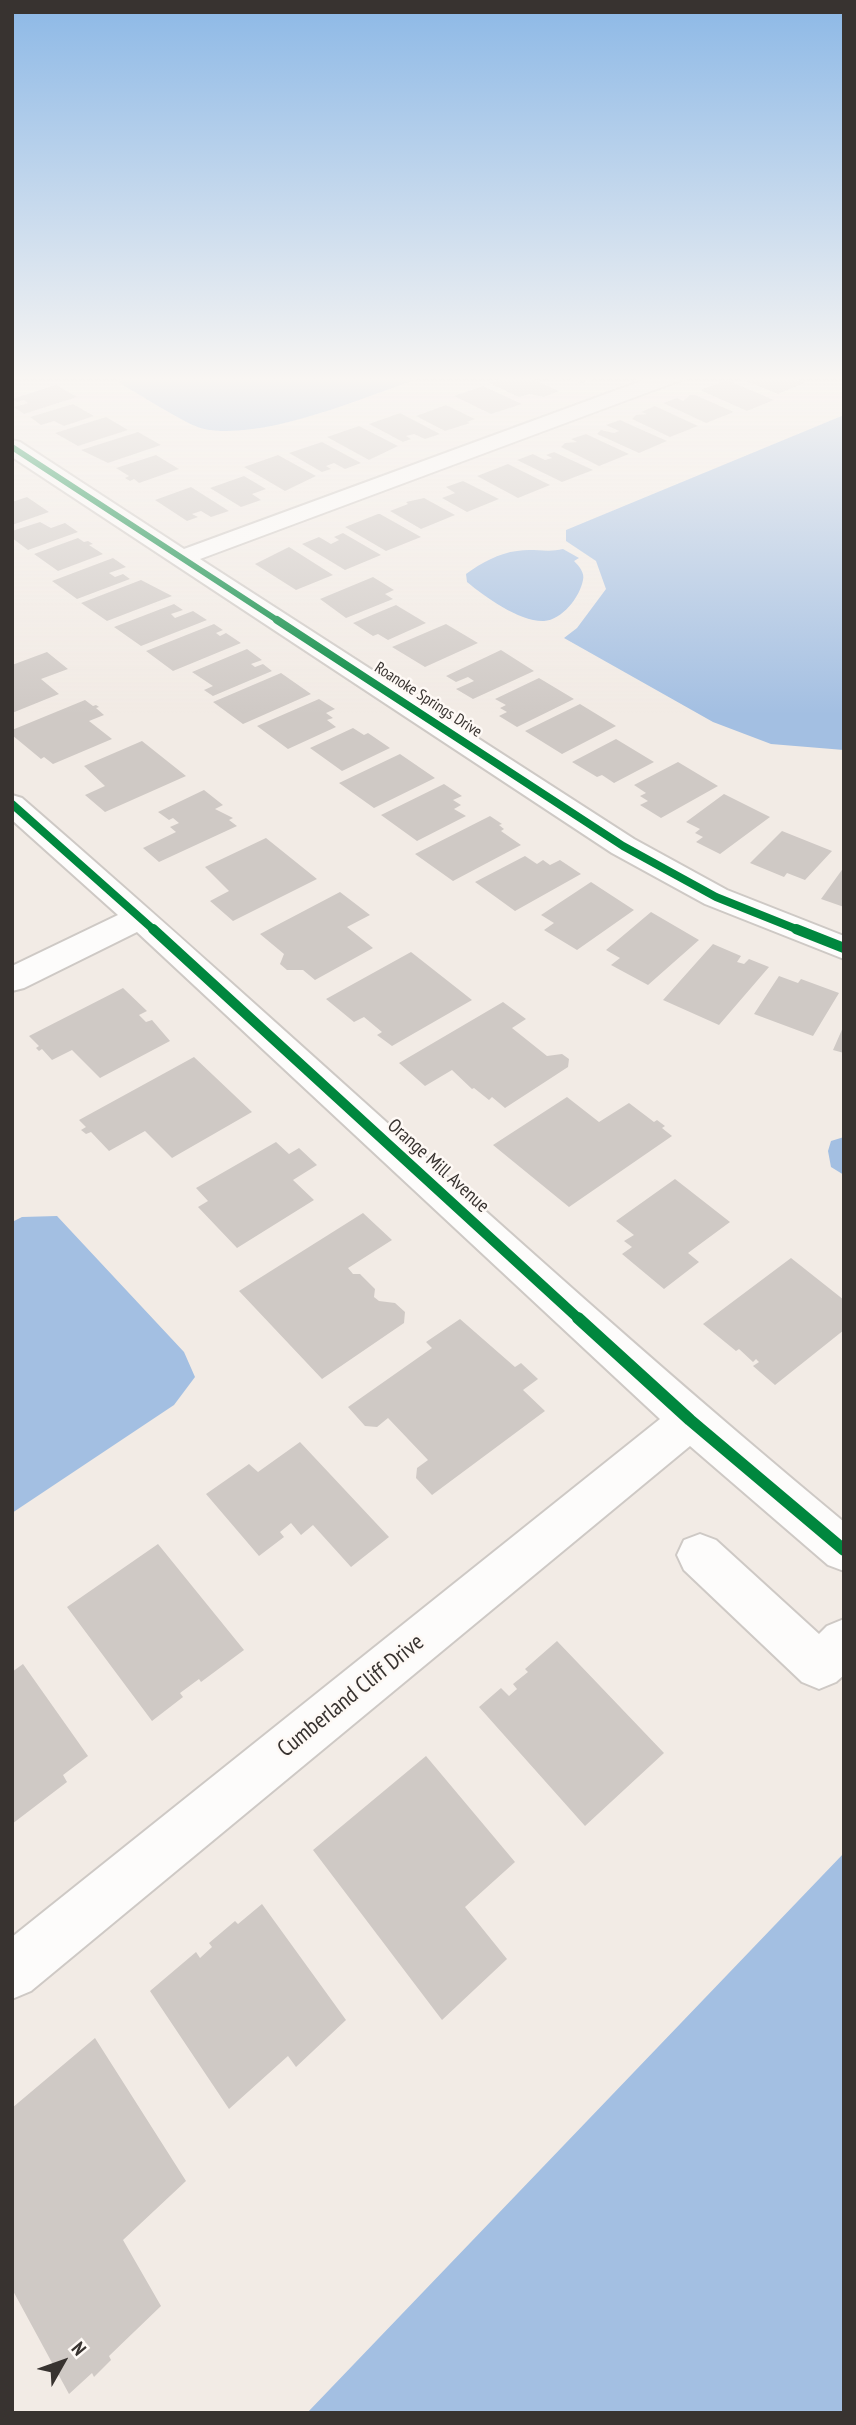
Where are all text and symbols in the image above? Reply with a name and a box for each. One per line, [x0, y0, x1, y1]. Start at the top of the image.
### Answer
street label: Roanoke Springs Drive [371, 658, 485, 742]
street label: Orange Mill Avenue [383, 1114, 493, 1218]
street label: Cumberland Cliff Drive [272, 1629, 430, 1763]
north arrow [28, 2327, 98, 2397]
text: N [67, 2337, 92, 2360]

